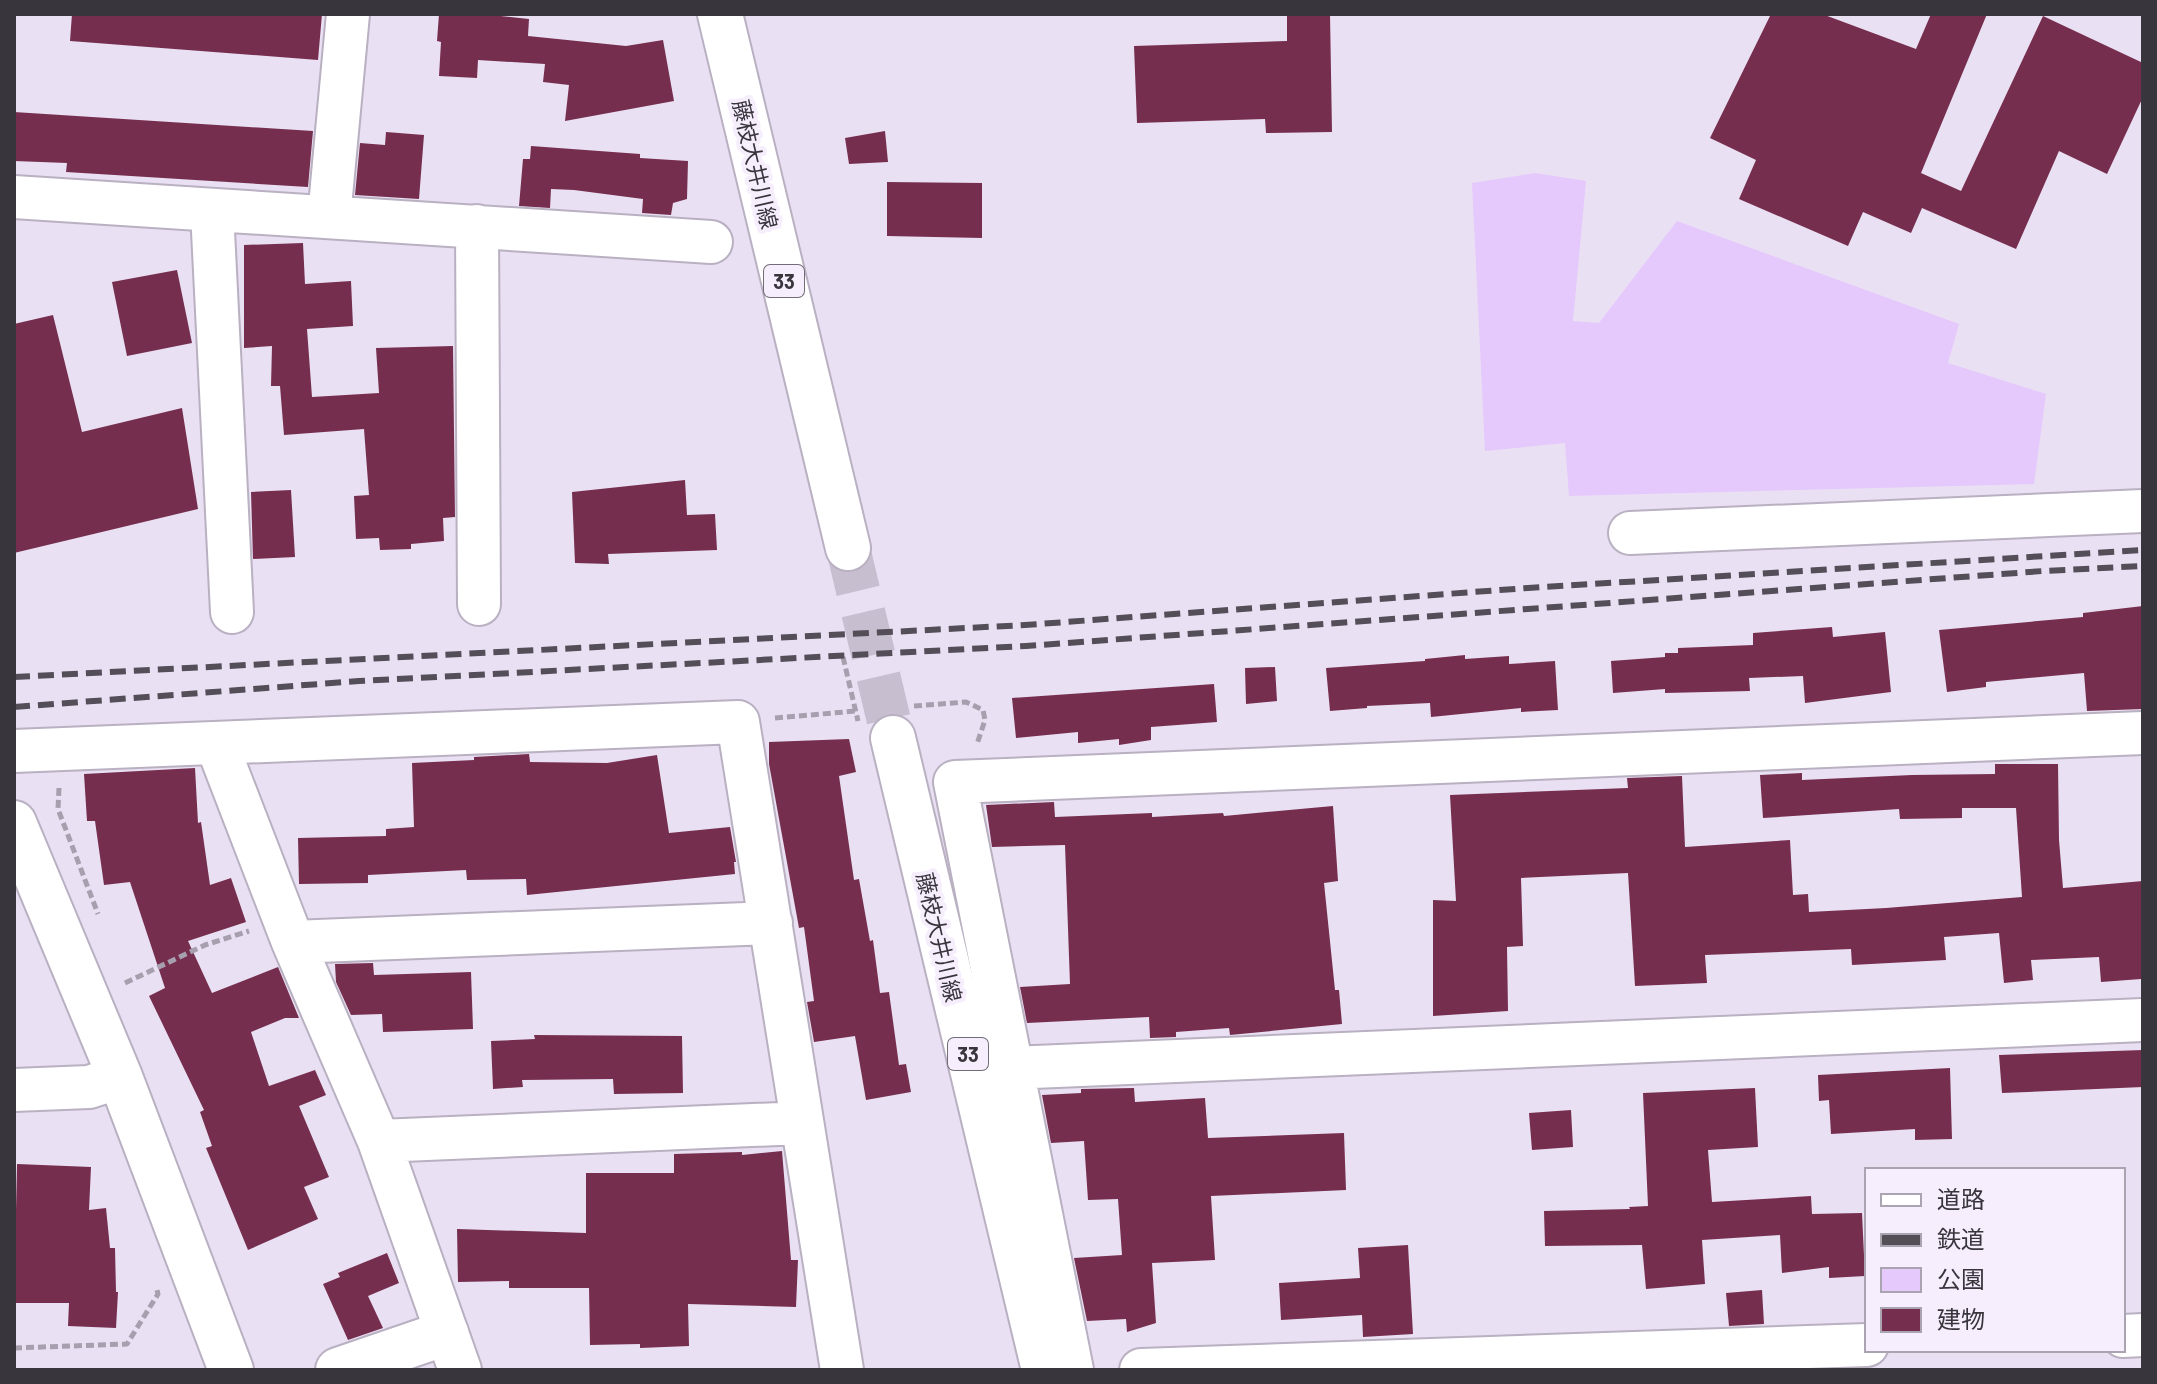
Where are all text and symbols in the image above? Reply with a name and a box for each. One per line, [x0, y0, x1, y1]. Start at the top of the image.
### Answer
street label: 藤枝大井川線 [728, 97, 784, 231]
road number: 33 [764, 265, 804, 297]
street label: 藤枝大井川線 [912, 870, 968, 1004]
road number: 33 [948, 1038, 988, 1070]
legend [1865, 1168, 2125, 1352]
text: 道路 [1937, 1184, 1985, 1213]
text: 鉄道 [1937, 1224, 1985, 1253]
text: 公園 [1937, 1264, 1985, 1293]
text: 建物 [1937, 1304, 1985, 1333]

